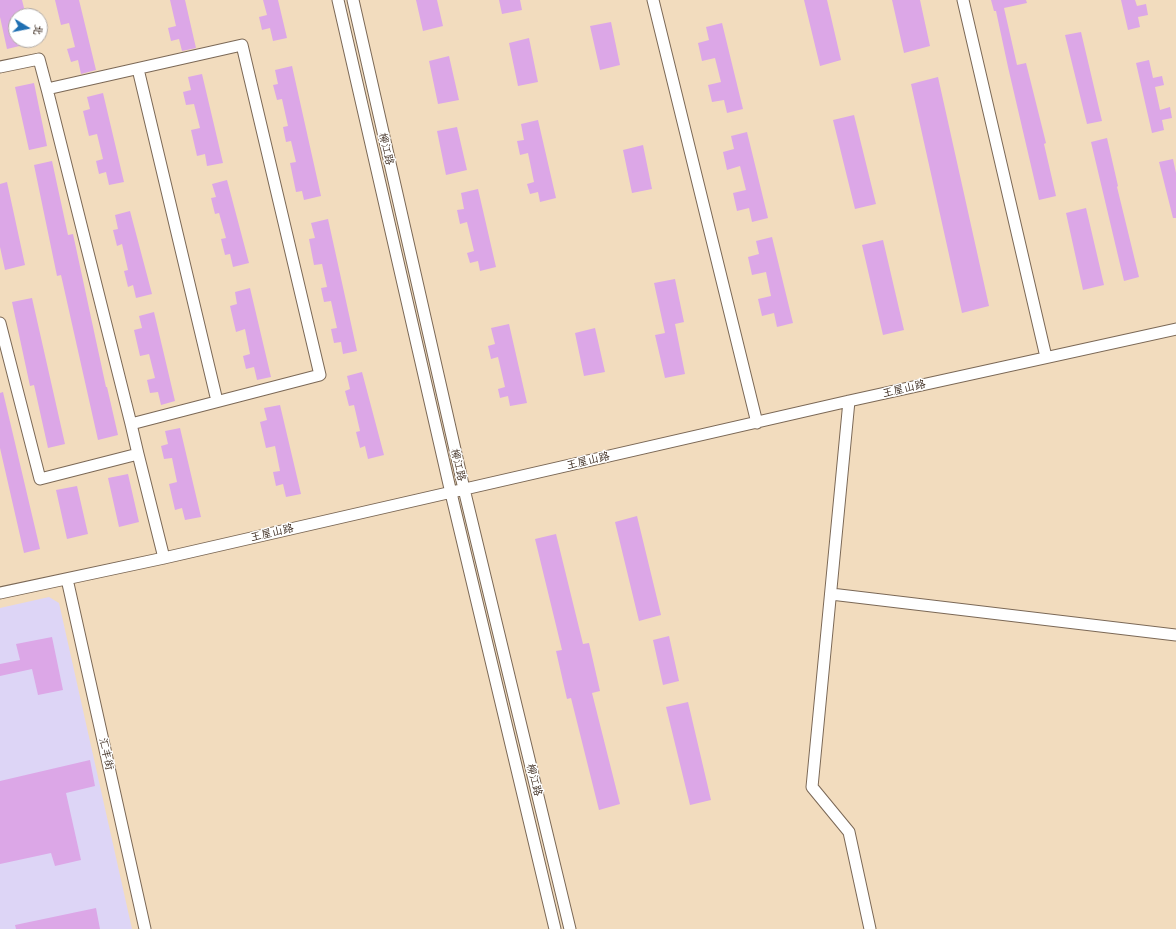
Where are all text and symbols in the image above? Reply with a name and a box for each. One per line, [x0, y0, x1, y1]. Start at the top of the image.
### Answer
north arrow [8, 8, 48, 48]
text: 北 [30, 23, 49, 37]
street label: 柳江路 [376, 131, 396, 167]
street label: 王屋山路 [881, 378, 927, 400]
street label: 柳江路 [448, 447, 468, 483]
street label: 王屋山路 [565, 450, 611, 472]
street label: 王屋山路 [249, 522, 295, 544]
street label: 汇丰街 [96, 736, 116, 772]
street label: 柳江路 [524, 762, 544, 798]

